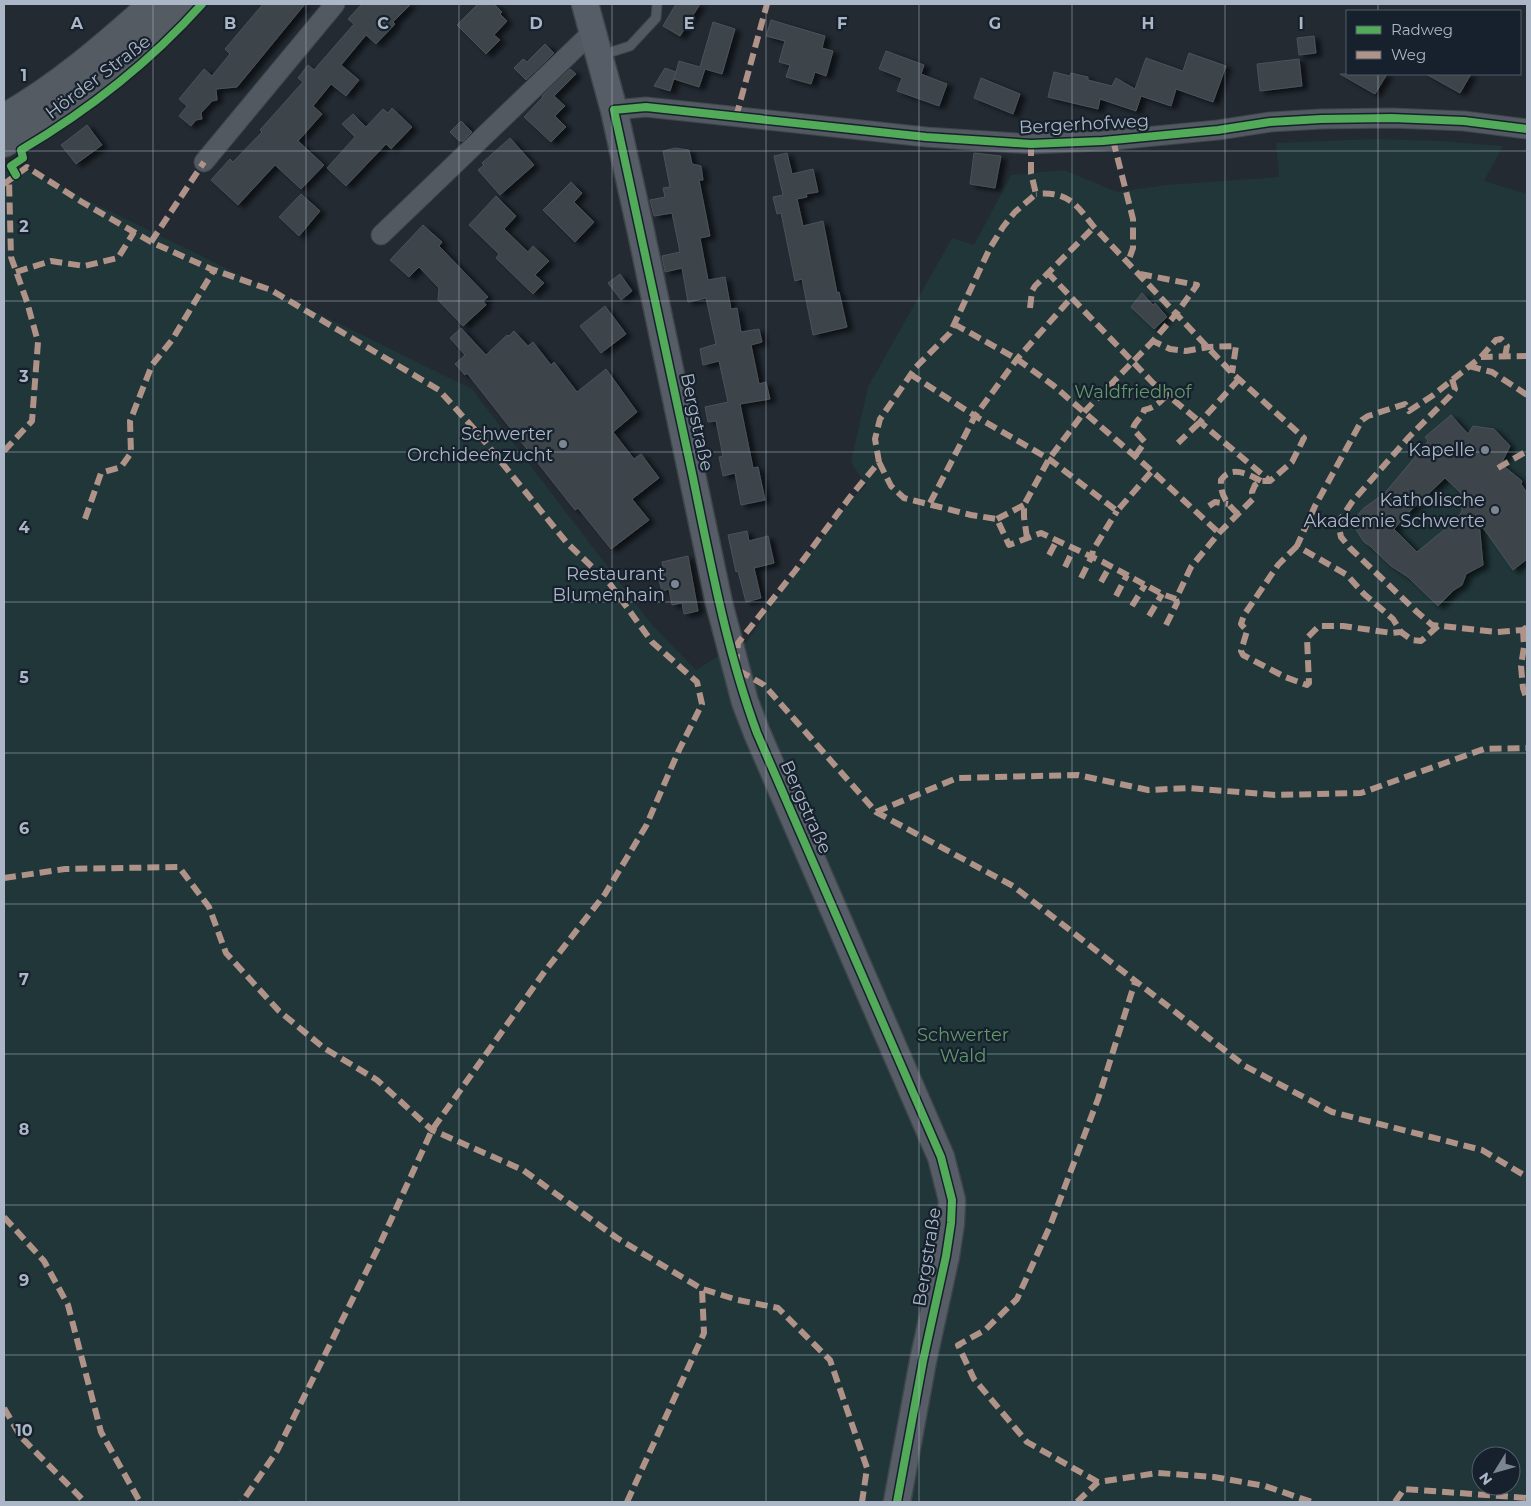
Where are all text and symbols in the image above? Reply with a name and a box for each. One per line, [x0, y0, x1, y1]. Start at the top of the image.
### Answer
legend [1346, 10, 1521, 75]
text: A [70, 14, 84, 33]
text: B [224, 14, 236, 33]
text: C [377, 14, 389, 33]
text: D [529, 14, 543, 33]
text: E [684, 14, 694, 33]
text: F [837, 14, 847, 33]
text: G [989, 14, 1001, 33]
text: H [1142, 14, 1154, 33]
text: I [1298, 14, 1304, 33]
text: Radweg [1391, 20, 1453, 39]
street label: Hörder Straße [41, 30, 155, 124]
text: Weg [1391, 45, 1426, 64]
text: 1 [21, 66, 27, 85]
street label: Bergerhofweg [1018, 110, 1150, 138]
text: 2 [19, 217, 29, 236]
text: 3 [18, 367, 29, 386]
street label: Bergstraße [676, 371, 718, 473]
park label: Waldfriedhof [1074, 381, 1193, 403]
place label: Schwerter Orchideenzucht [407, 423, 553, 466]
marker: Schwerter Orchideenzucht [557, 438, 569, 450]
place label: Kapelle [1408, 439, 1475, 461]
marker: Kapelle [1479, 444, 1491, 456]
place label: Katholische Akademie Schwerte [1303, 489, 1485, 532]
marker: Katholische Akademie Schwerte [1489, 504, 1501, 516]
text: 4 [18, 518, 30, 537]
place label: Restaurant Blumenhain [553, 563, 665, 606]
marker: Restaurant Blumenhain [669, 578, 681, 590]
text: 5 [19, 668, 29, 687]
street label: Bergstraße [776, 757, 836, 857]
text: 6 [19, 819, 29, 838]
text: 7 [19, 970, 29, 989]
park label: Schwerter Wald [917, 1024, 1009, 1067]
text: 8 [19, 1120, 29, 1139]
street label: Bergstraße [908, 1206, 946, 1308]
text: 9 [19, 1271, 29, 1290]
text: 10 [15, 1421, 33, 1440]
north arrow [1471, 1446, 1521, 1496]
text: N [1475, 1469, 1496, 1489]

